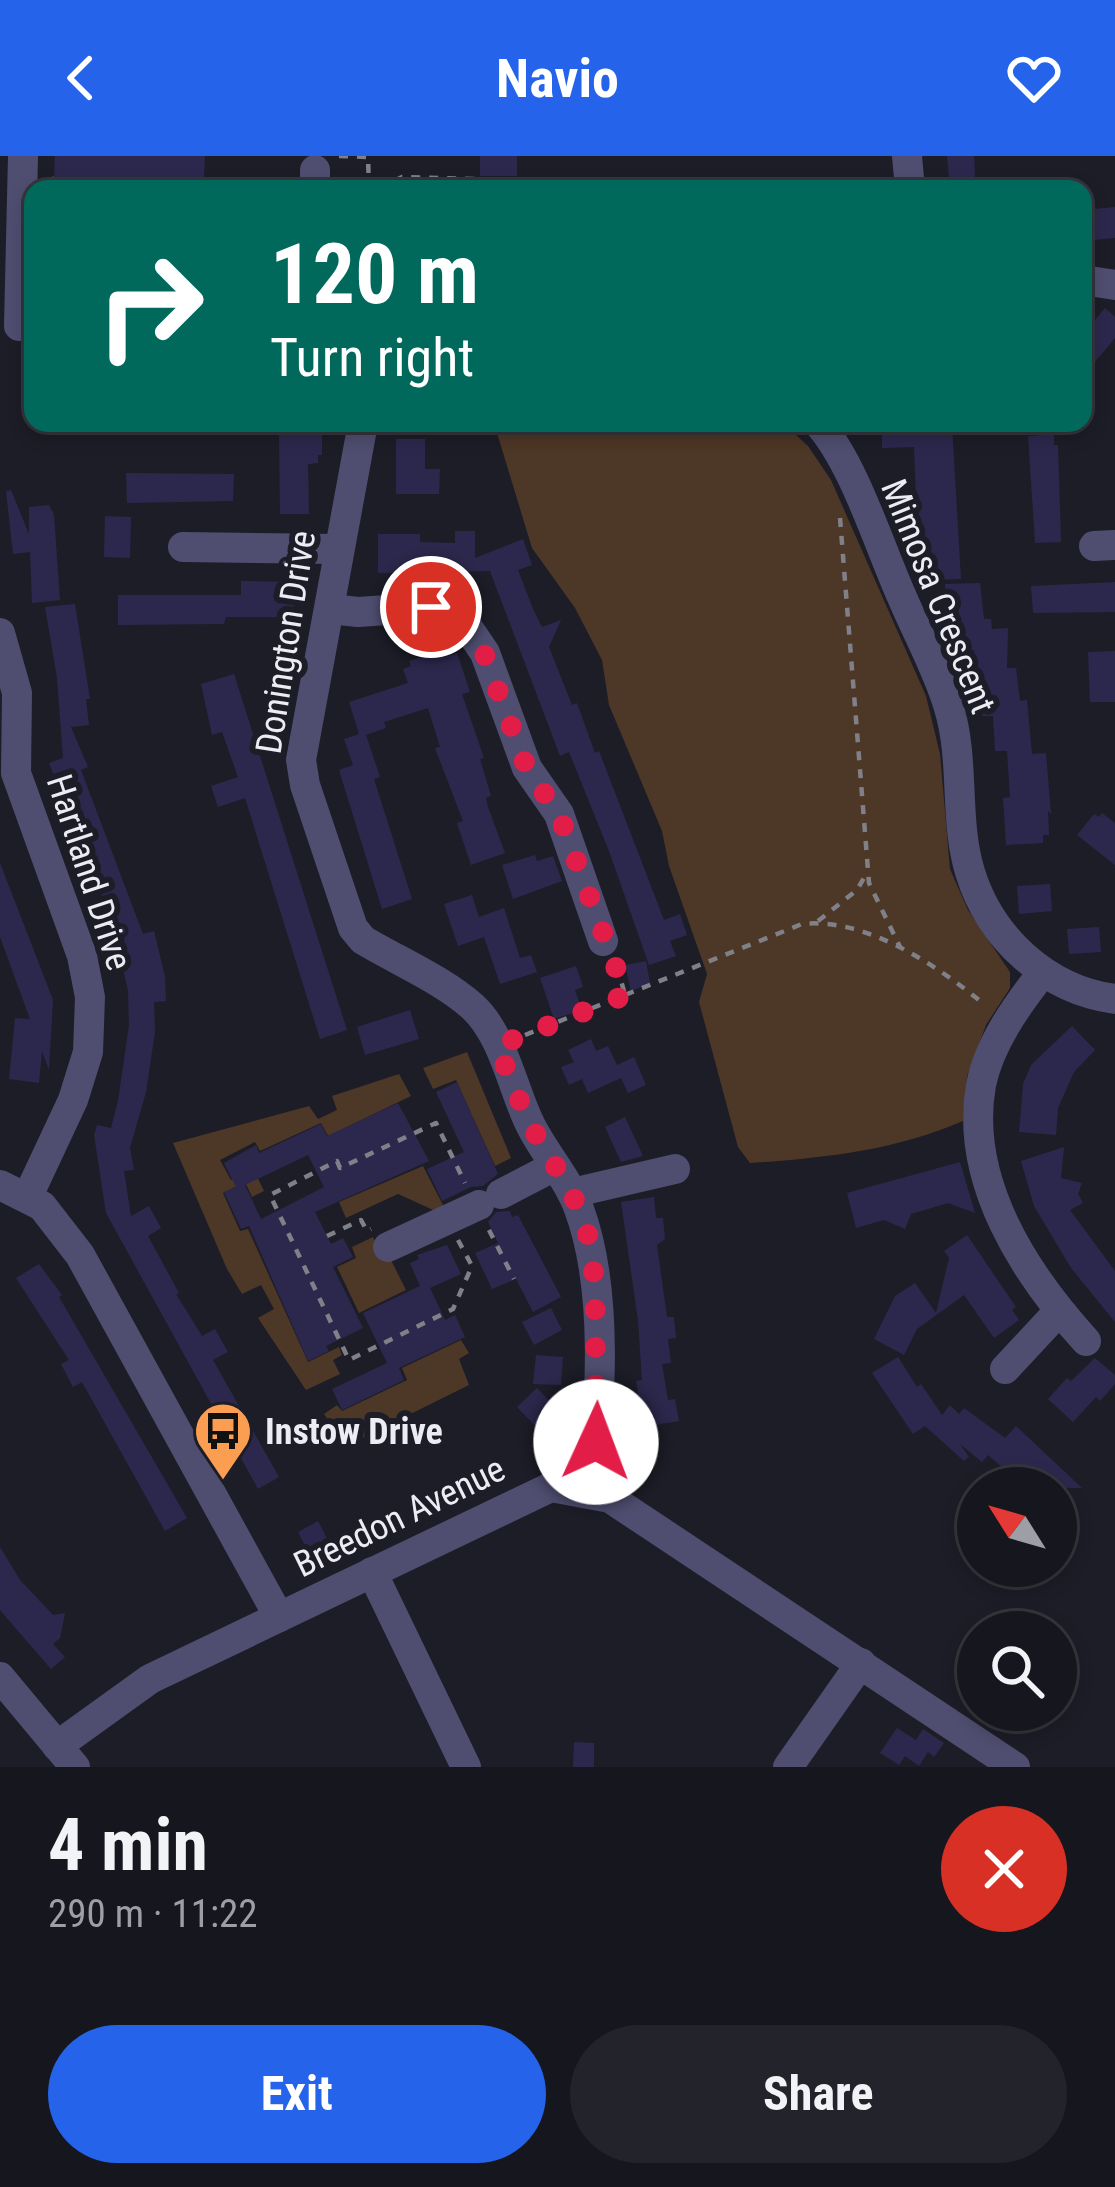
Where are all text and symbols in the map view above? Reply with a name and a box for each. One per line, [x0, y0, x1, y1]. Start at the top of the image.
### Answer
icon: back [48, 45, 114, 111]
icon: heart [1001, 45, 1067, 111]
text: Navio [496, 47, 619, 110]
text: 120 m [270, 225, 479, 324]
icon: right [72, 228, 228, 384]
text: Turn right [270, 326, 474, 389]
street label: Mimosa Crescent [872, 473, 1004, 719]
street label: Donington Drive [248, 528, 324, 757]
pin [380, 556, 482, 658]
icon: arrive [398, 574, 464, 640]
street label: Hartland Drive [38, 769, 140, 975]
position arrow [533, 1379, 659, 1505]
bus stop icon: Instow Drive [192, 1400, 254, 1482]
place label: Instow Drive [265, 1411, 443, 1453]
street label: Breedon Avenue [287, 1448, 512, 1586]
north arrow [957, 1467, 1077, 1587]
map controls [957, 1467, 1077, 1731]
button: search [957, 1611, 1077, 1731]
text: 4 min [48, 1803, 208, 1888]
button: close [941, 1806, 1067, 1932]
text: 290 m · 11:22 [48, 1891, 258, 1937]
button: Exit [48, 2025, 546, 2163]
button: Share [570, 2025, 1067, 2163]

